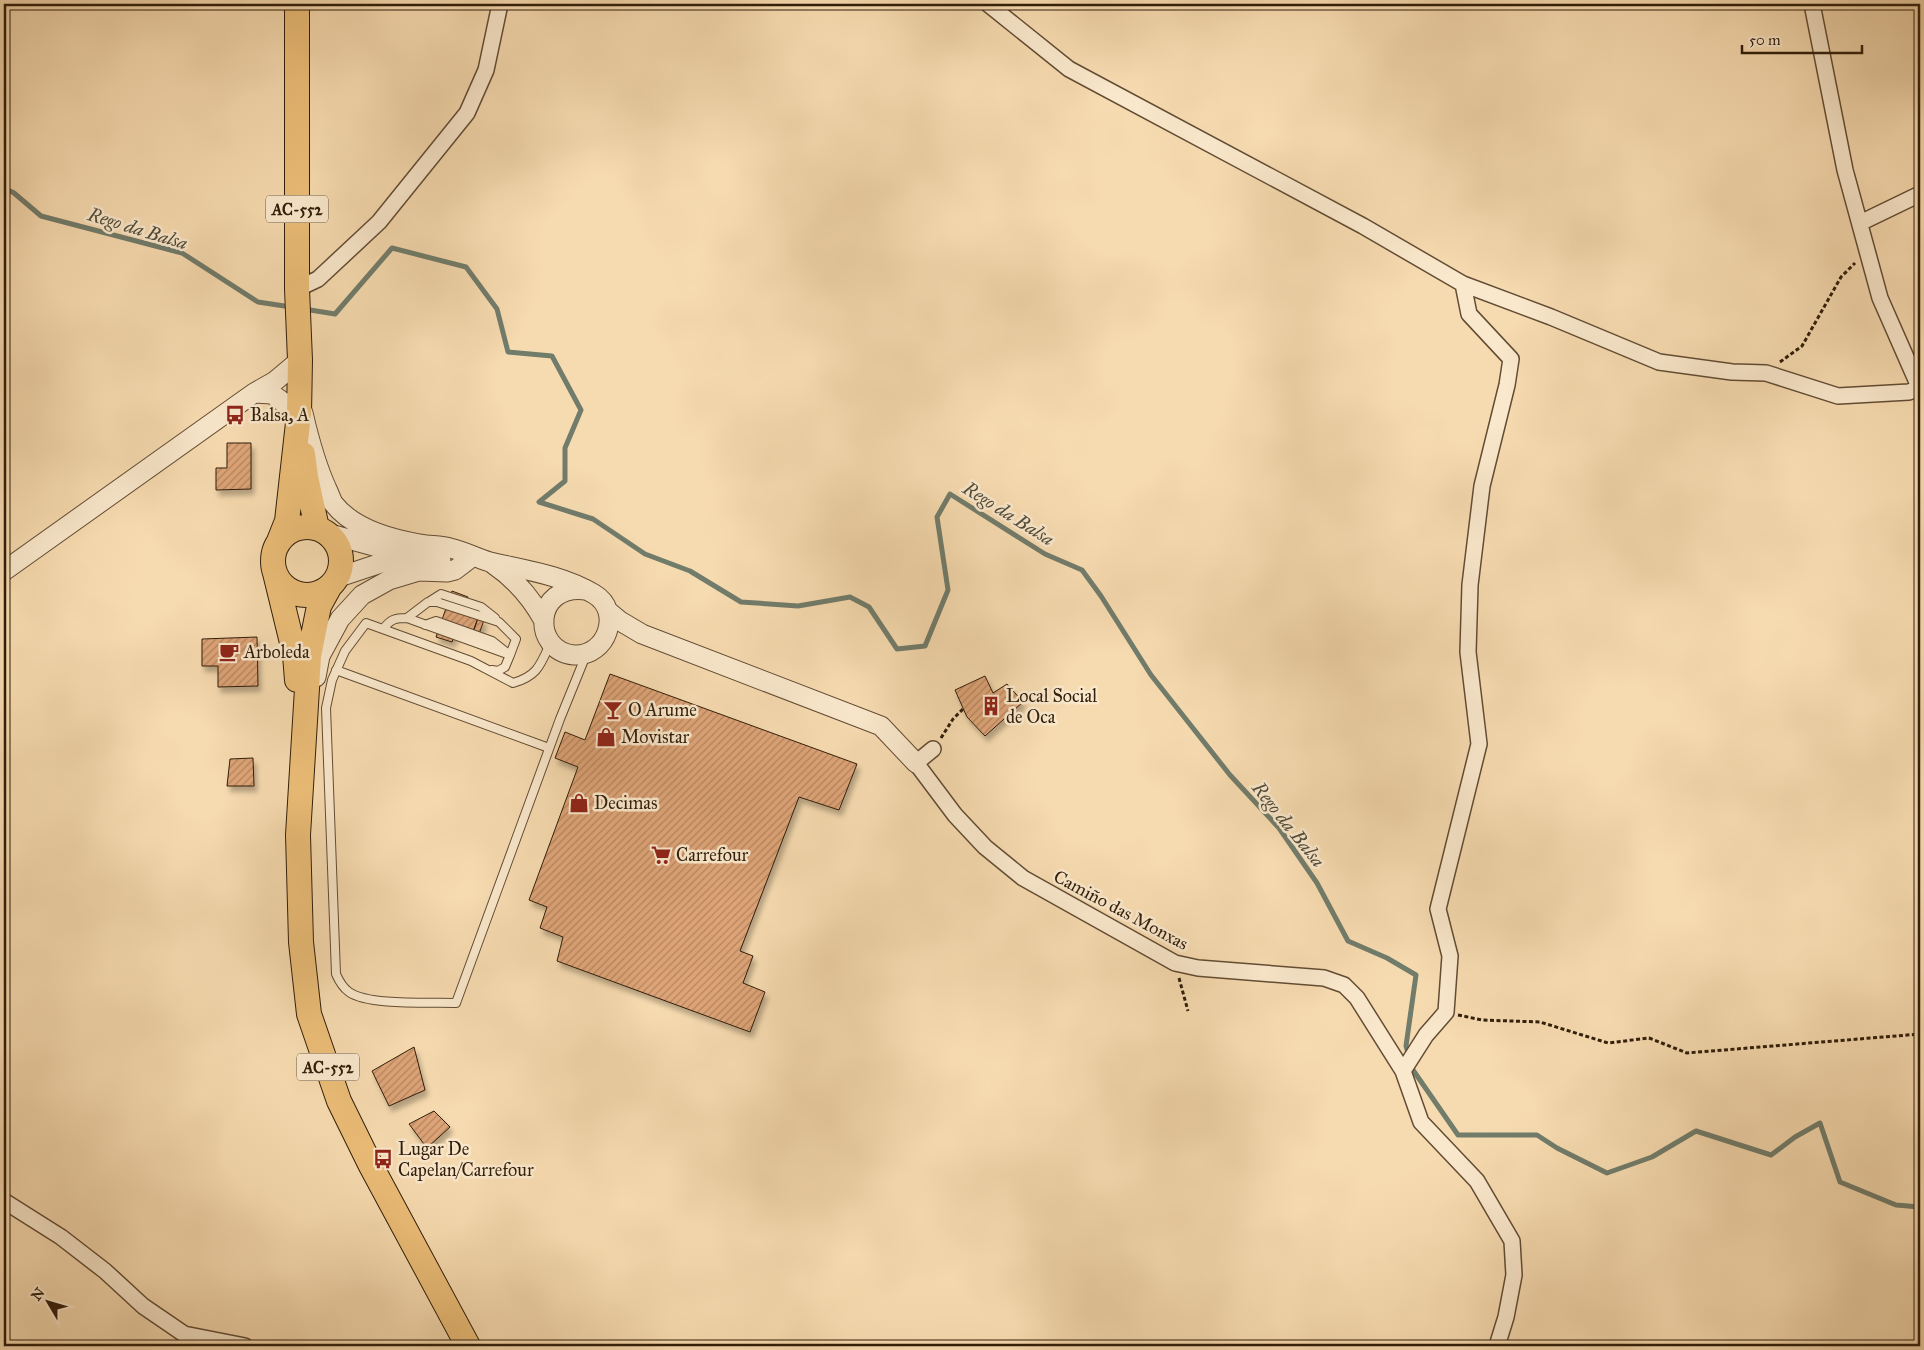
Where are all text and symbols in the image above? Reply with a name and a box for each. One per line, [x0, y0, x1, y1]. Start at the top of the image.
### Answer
scale bar [1742, 22, 1862, 54]
text: 50 m [1749, 31, 1781, 49]
road number: AC-552 [266, 195, 328, 222]
water label: Rego da Balsa [84, 202, 190, 255]
bus stop icon: Balsa, A [224, 404, 246, 426]
place label: Balsa, A [250, 404, 309, 426]
water label: Rego da Balsa [958, 476, 1059, 550]
cafe icon: Arboleda [218, 641, 240, 663]
place label: Arboleda [243, 641, 310, 663]
place label: Local Social de Oca [1006, 685, 1097, 728]
building icon: Local Social de Oca [980, 695, 1002, 717]
bar icon: O Arume [602, 699, 624, 721]
place label: O Arume [628, 699, 697, 721]
shop icon: Movistar [595, 726, 617, 748]
place label: Movistar [621, 726, 690, 748]
water label: Rego da Balsa [1247, 776, 1330, 872]
shop icon: Decimas [568, 792, 590, 814]
place label: Decimas [594, 792, 658, 814]
supermarket icon: Carrefour [650, 844, 672, 866]
place label: Carrefour [676, 844, 748, 866]
street label: Camiño das Monxas [1050, 865, 1192, 955]
road number: AC-552 [297, 1054, 359, 1080]
place label: Lugar De Capelan/Carrefour [398, 1138, 534, 1181]
bus stop icon: Lugar De Capelan/Carrefour [372, 1148, 394, 1170]
north arrow [22, 1278, 72, 1328]
text: N [28, 1284, 49, 1304]

